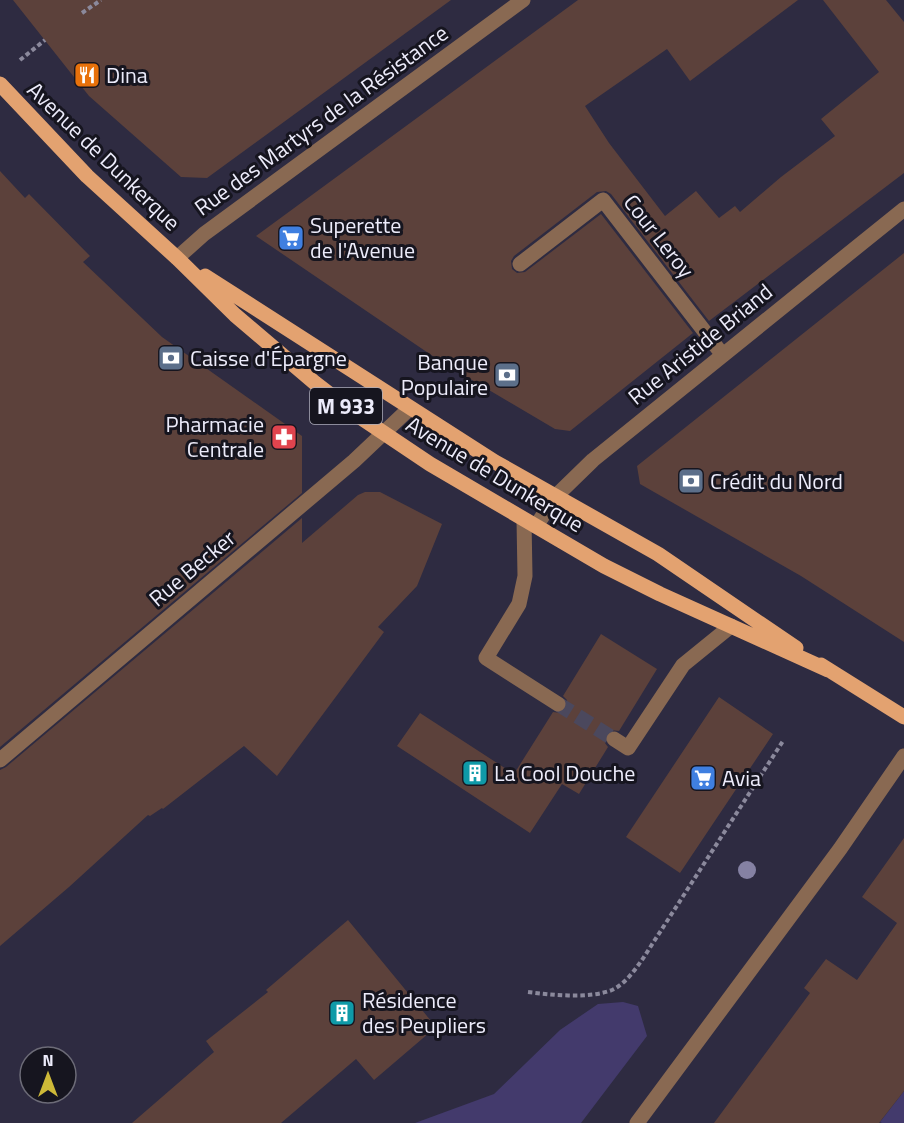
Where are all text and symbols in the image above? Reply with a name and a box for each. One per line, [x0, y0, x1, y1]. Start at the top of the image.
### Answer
street label: Rue des Martyrs de la Résistance [187, 16, 455, 224]
place label: Dina [106, 58, 148, 92]
restaurant icon: Dina [72, 60, 102, 90]
street label: Avenue de Dunkerque [20, 74, 188, 238]
street label: Cour Leroy [615, 187, 703, 286]
place label: Superette de l'Avenue [310, 208, 415, 267]
supermarket icon: Superette de l'Avenue [276, 223, 306, 253]
street label: Rue Aristide Briand [620, 275, 780, 413]
place label: Caisse d'Épargne [190, 341, 347, 375]
bank icon: Caisse d'Épargne [156, 343, 186, 373]
place label: Banque Populaire [401, 345, 488, 404]
bank icon: Banque Populaire [492, 360, 522, 390]
road number: M 933 [310, 388, 382, 424]
place label: Pharmacie Centrale [166, 407, 264, 466]
street label: Avenue de Dunkerque [400, 407, 590, 541]
pharmacy icon: Pharmacie Centrale [269, 422, 299, 452]
place label: Crédit du Nord [710, 464, 843, 498]
bank icon: Crédit du Nord [676, 466, 706, 496]
street label: Rue Becker [141, 521, 243, 615]
place label: La Cool Douche [494, 756, 635, 790]
building icon: La Cool Douche [460, 758, 490, 788]
place label: Avia [722, 761, 761, 795]
supermarket icon: Avia [688, 763, 718, 793]
place label: Résidence des Peupliers [362, 983, 486, 1042]
building icon: Résidence des Peupliers [327, 998, 357, 1028]
north arrow [18, 1045, 78, 1105]
text: N [42, 1048, 54, 1072]

